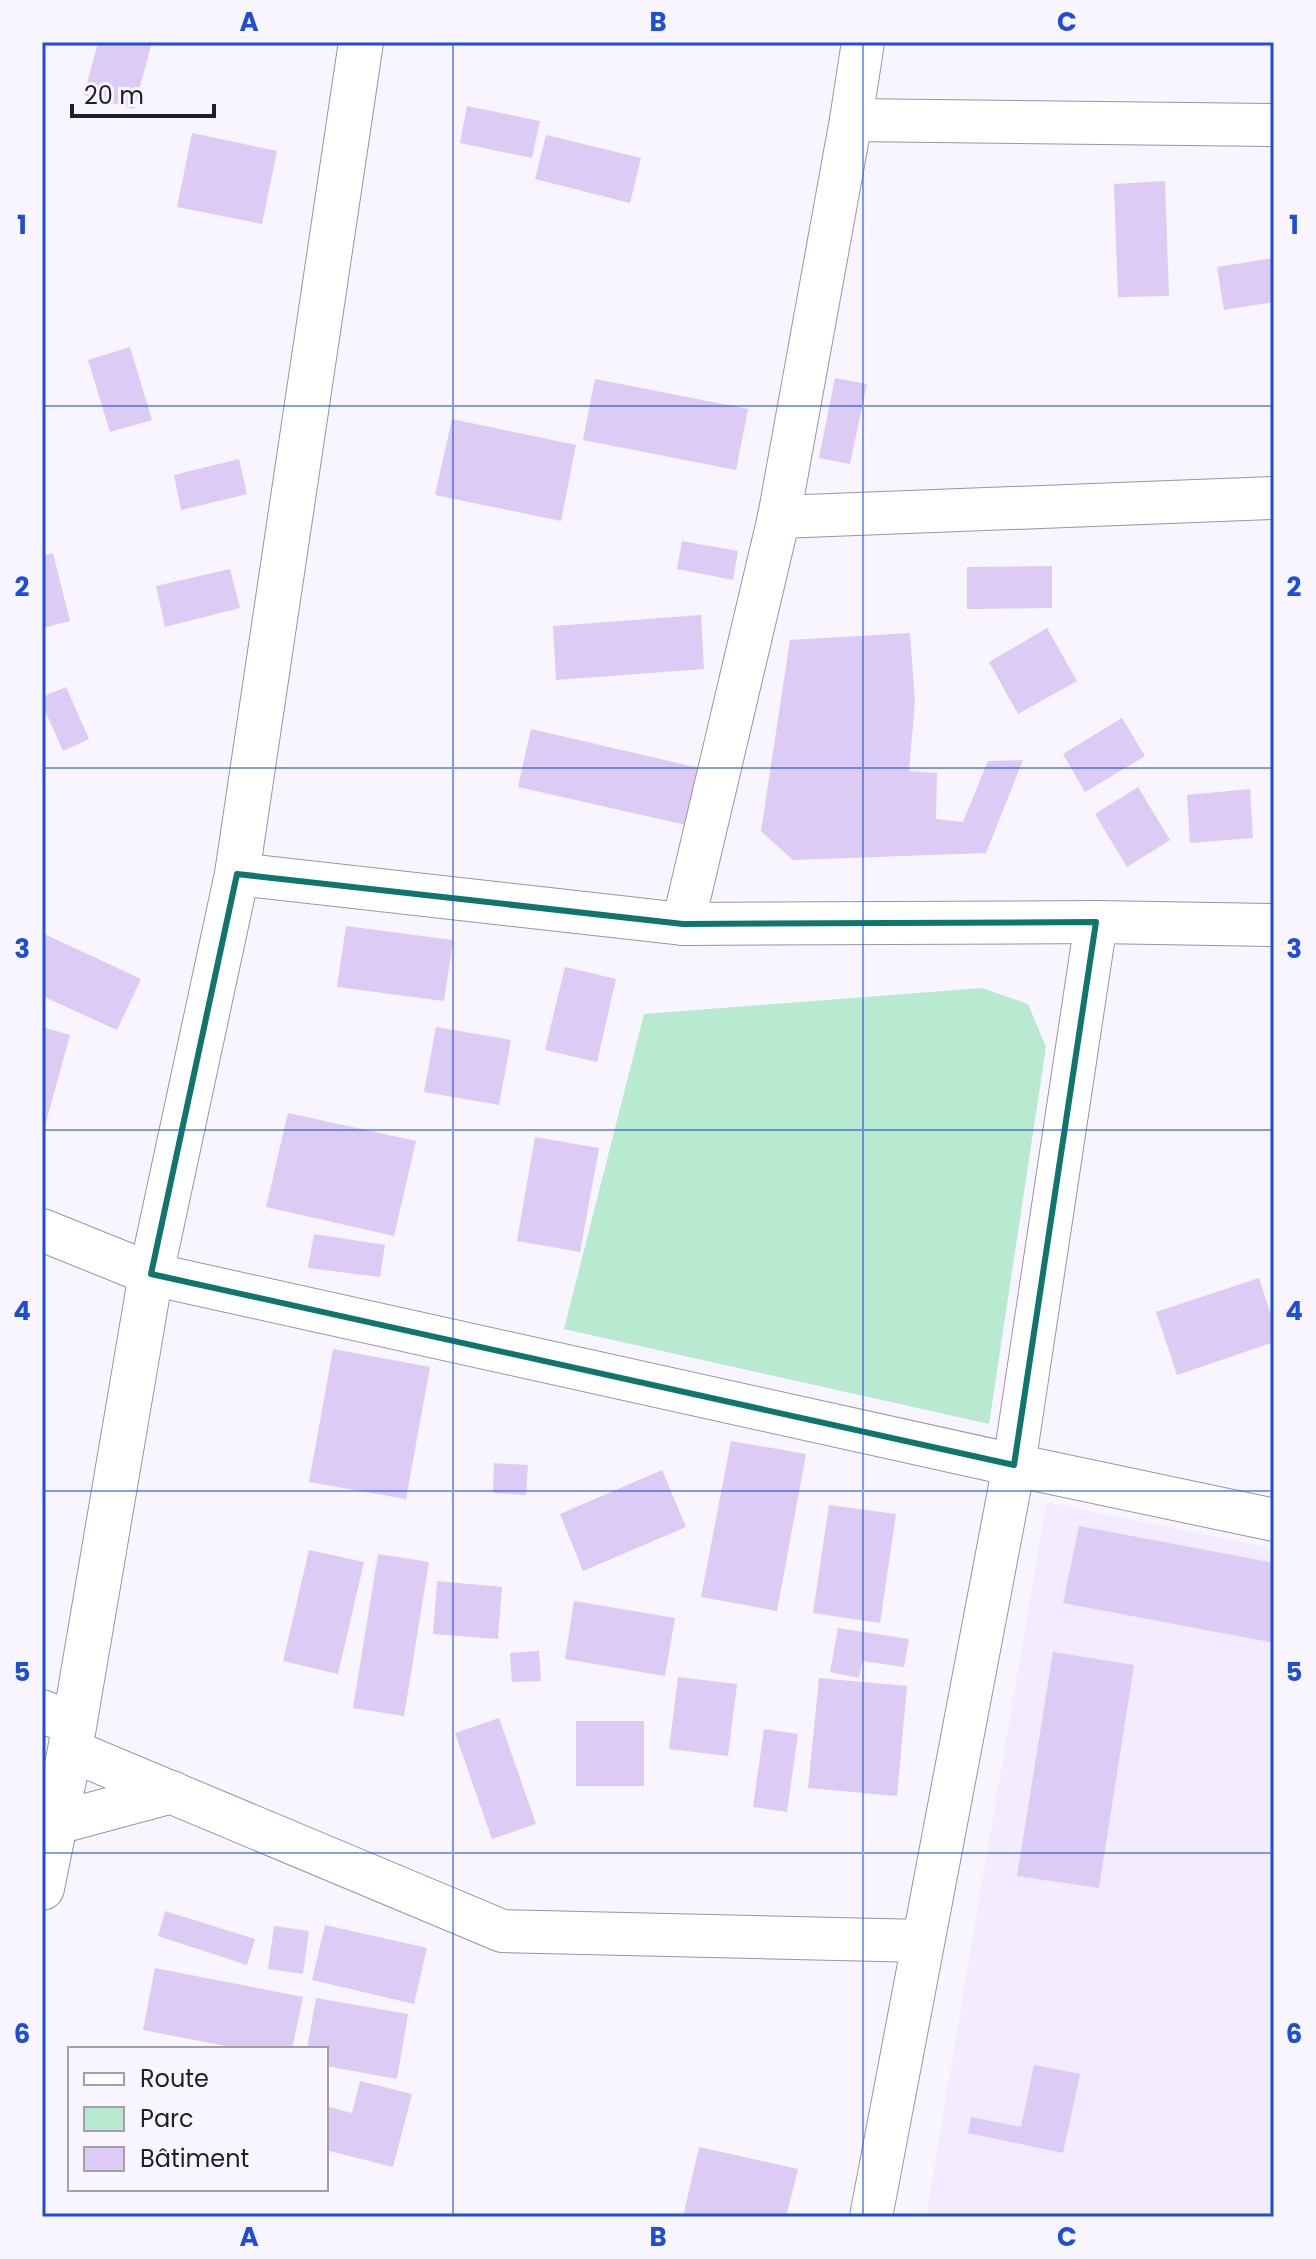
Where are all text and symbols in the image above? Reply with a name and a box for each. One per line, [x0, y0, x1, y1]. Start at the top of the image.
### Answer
text: A [239, 4, 259, 40]
text: B [649, 4, 667, 40]
text: C [1057, 4, 1077, 40]
scale bar [72, 68, 214, 118]
text: 20 m [84, 79, 144, 112]
text: 1 [17, 207, 27, 243]
text: 1 [1289, 207, 1299, 243]
text: 2 [15, 569, 30, 605]
text: 2 [1287, 569, 1302, 605]
text: 3 [14, 931, 30, 967]
text: 3 [1286, 931, 1302, 967]
text: 4 [13, 1293, 31, 1329]
text: 4 [1285, 1293, 1303, 1329]
text: 5 [14, 1654, 30, 1690]
text: 5 [1286, 1654, 1302, 1690]
text: 6 [14, 2016, 30, 2052]
text: 6 [1286, 2016, 1302, 2052]
legend [68, 2047, 328, 2191]
text: Route [140, 2062, 209, 2095]
text: Parc [140, 2102, 194, 2135]
text: Bâtiment [140, 2142, 249, 2175]
text: A [239, 2219, 259, 2255]
text: B [649, 2219, 667, 2255]
text: C [1057, 2219, 1077, 2255]

